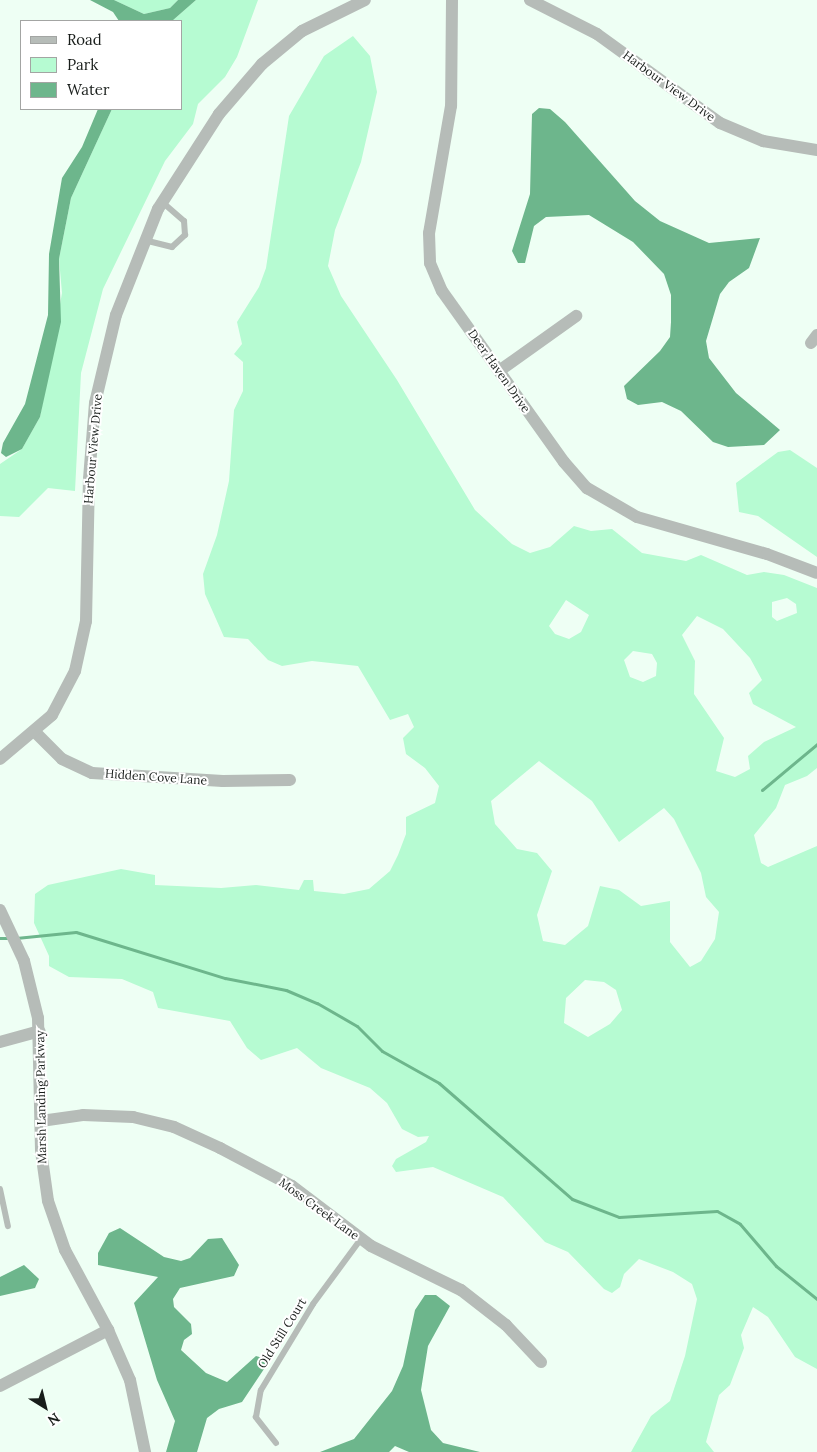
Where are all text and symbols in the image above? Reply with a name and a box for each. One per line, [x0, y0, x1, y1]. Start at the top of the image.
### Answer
legend [20, 20, 182, 110]
text: Road [67, 30, 102, 49]
street label: Harbour View Drive [620, 48, 718, 124]
text: Park [67, 55, 98, 74]
text: Water [67, 80, 109, 99]
street label: Deer Haven Drive [465, 327, 533, 415]
street label: Harbour View Drive [81, 393, 105, 505]
street label: Hidden Cove Lane [105, 766, 207, 788]
street label: Marsh Landing Parkway [33, 1030, 49, 1164]
street label: Moss Creek Lane [276, 1175, 362, 1243]
street label: Old Still Court [255, 1295, 309, 1371]
north arrow [20, 1382, 70, 1432]
text: N [44, 1409, 63, 1430]

